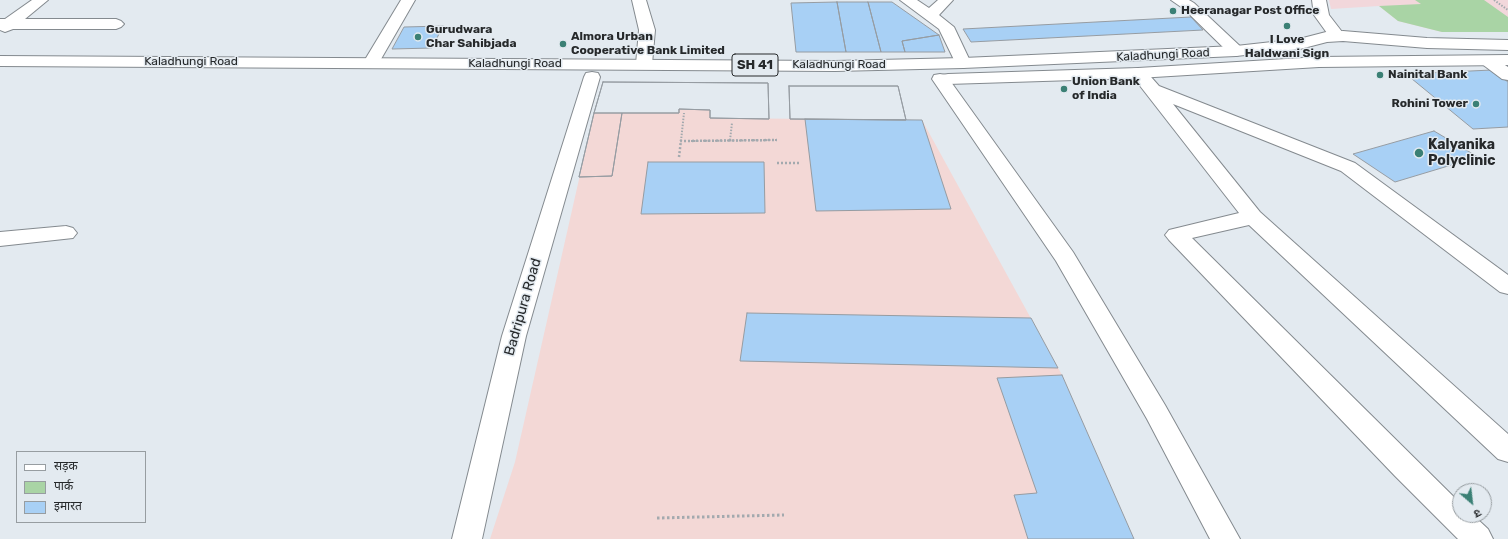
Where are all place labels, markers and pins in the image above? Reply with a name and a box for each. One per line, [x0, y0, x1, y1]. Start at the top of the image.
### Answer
place label: Heeranagar Post Office [1181, 4, 1319, 18]
marker: Heeranagar Post Office [1168, 6, 1178, 16]
marker: I Love Haldwani Sign [1282, 21, 1292, 31]
place label: Gurudwara Char Sahibjada [426, 23, 517, 51]
place label: Almora Urban Cooperative Bank Limited [571, 30, 725, 58]
marker: Gurudwara Char Sahibjada [413, 32, 423, 42]
place label: I Love Haldwani Sign [1245, 33, 1329, 61]
marker: Almora Urban Cooperative Bank Limited [558, 39, 568, 49]
place label: Nainital Bank [1388, 68, 1467, 82]
marker: Nainital Bank [1375, 70, 1385, 80]
place label: Union Bank of India [1072, 75, 1140, 103]
marker: Union Bank of India [1059, 84, 1069, 94]
place label: Rohini Tower [1391, 97, 1468, 111]
marker: Rohini Tower [1471, 99, 1481, 109]
place label: Kalyanika Polyclinic [1428, 137, 1496, 170]
marker: Kalyanika Polyclinic [1413, 147, 1425, 159]

